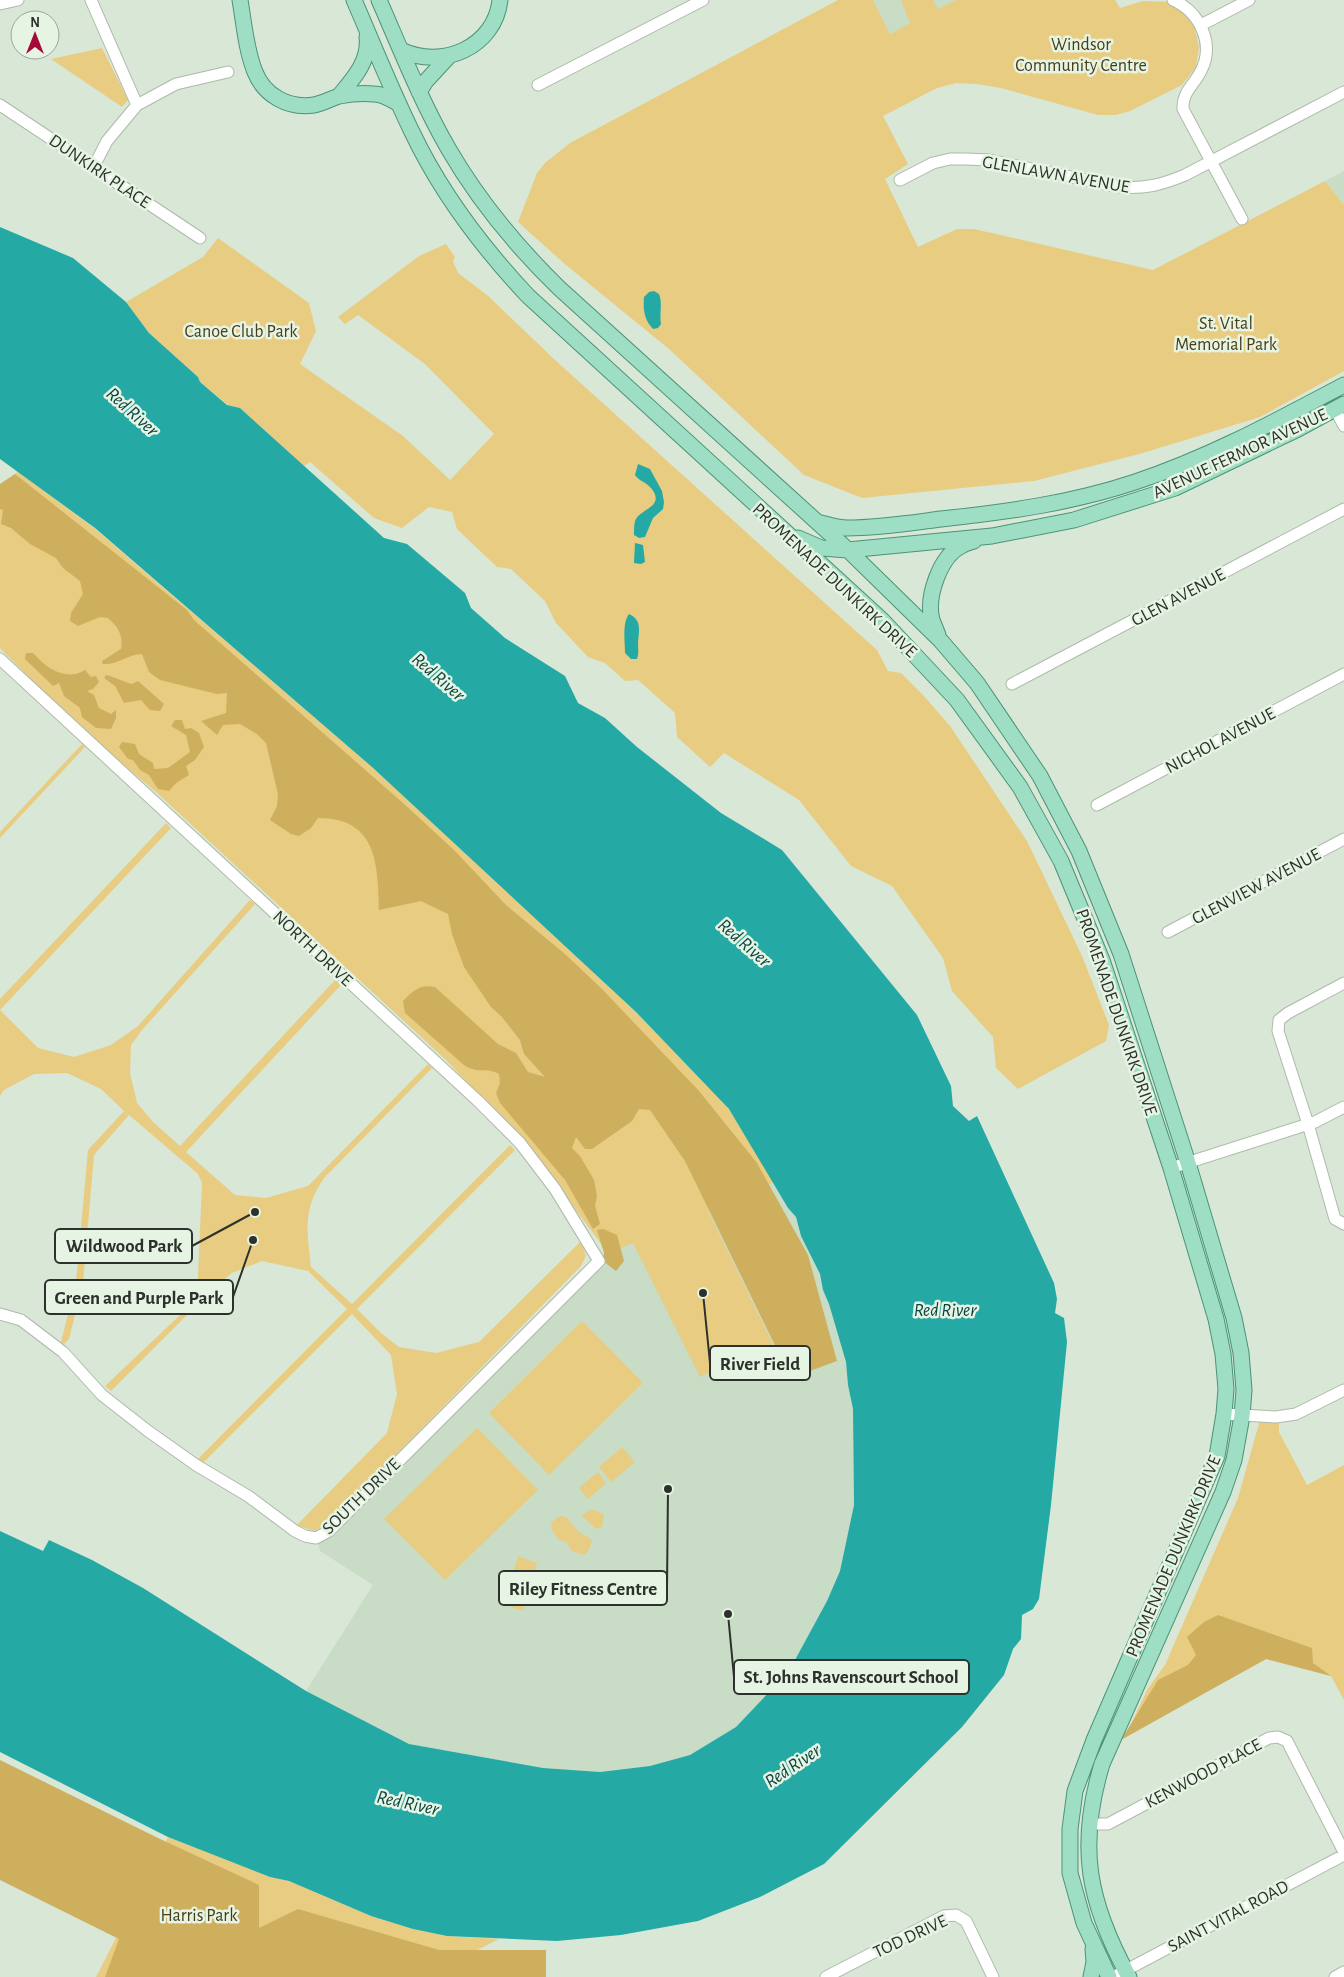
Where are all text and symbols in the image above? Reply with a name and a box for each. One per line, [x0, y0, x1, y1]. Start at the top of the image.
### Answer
north arrow [10, 10, 60, 60]
text: N [30, 16, 40, 30]
park label: Windsor Community Centre [1015, 36, 1147, 75]
street label: DUNKIRK PLACE [46, 131, 154, 212]
street label: GLENLAWN AVENUE [981, 153, 1131, 197]
park label: St. Vital Memorial Park [1175, 315, 1278, 354]
park label: Canoe Club Park [184, 323, 298, 341]
water label: Red River [102, 384, 162, 441]
street label: AVENUE FERMOR AVENUE [1150, 405, 1331, 502]
street label: PROMENADE DUNKIRK DRIVE [749, 500, 920, 662]
street label: GLEN AVENUE [1129, 566, 1229, 630]
water label: Red River [408, 649, 469, 705]
street label: NICHOL AVENUE [1163, 704, 1278, 777]
street label: GLENVIEW AVENUE [1189, 845, 1324, 928]
street label: NORTH DRIVE [269, 907, 356, 990]
street label: PROMENADE DUNKIRK DRIVE [1072, 907, 1160, 1118]
water label: Red River [714, 915, 775, 971]
callout: Wildwood Park [55, 1229, 192, 1263]
text: Wildwood Park [66, 1237, 183, 1256]
callout: Green and Purple Park [45, 1280, 233, 1314]
text: Green and Purple Park [55, 1289, 224, 1308]
water label: Red River [914, 1301, 977, 1320]
callout: River Field [710, 1346, 810, 1380]
text: River Field [720, 1355, 800, 1374]
street label: PROMENADE DUNKIRK DRIVE [1123, 1453, 1225, 1660]
street label: SOUTH DRIVE [319, 1455, 404, 1538]
callout: Riley Fitness Centre [499, 1571, 667, 1605]
text: Riley Fitness Centre [509, 1580, 657, 1599]
callout: St. Johns Ravenscourt School [734, 1660, 969, 1694]
text: St. Johns Ravenscourt School [743, 1668, 959, 1687]
street label: KENWOOD PLACE [1142, 1736, 1265, 1812]
water label: Red River [762, 1740, 825, 1792]
water label: Red River [375, 1788, 441, 1819]
street label: SAINT VITAL ROAD [1165, 1877, 1292, 1956]
park label: Harris Park [161, 1907, 238, 1925]
street label: TOD DRIVE [871, 1912, 950, 1962]

